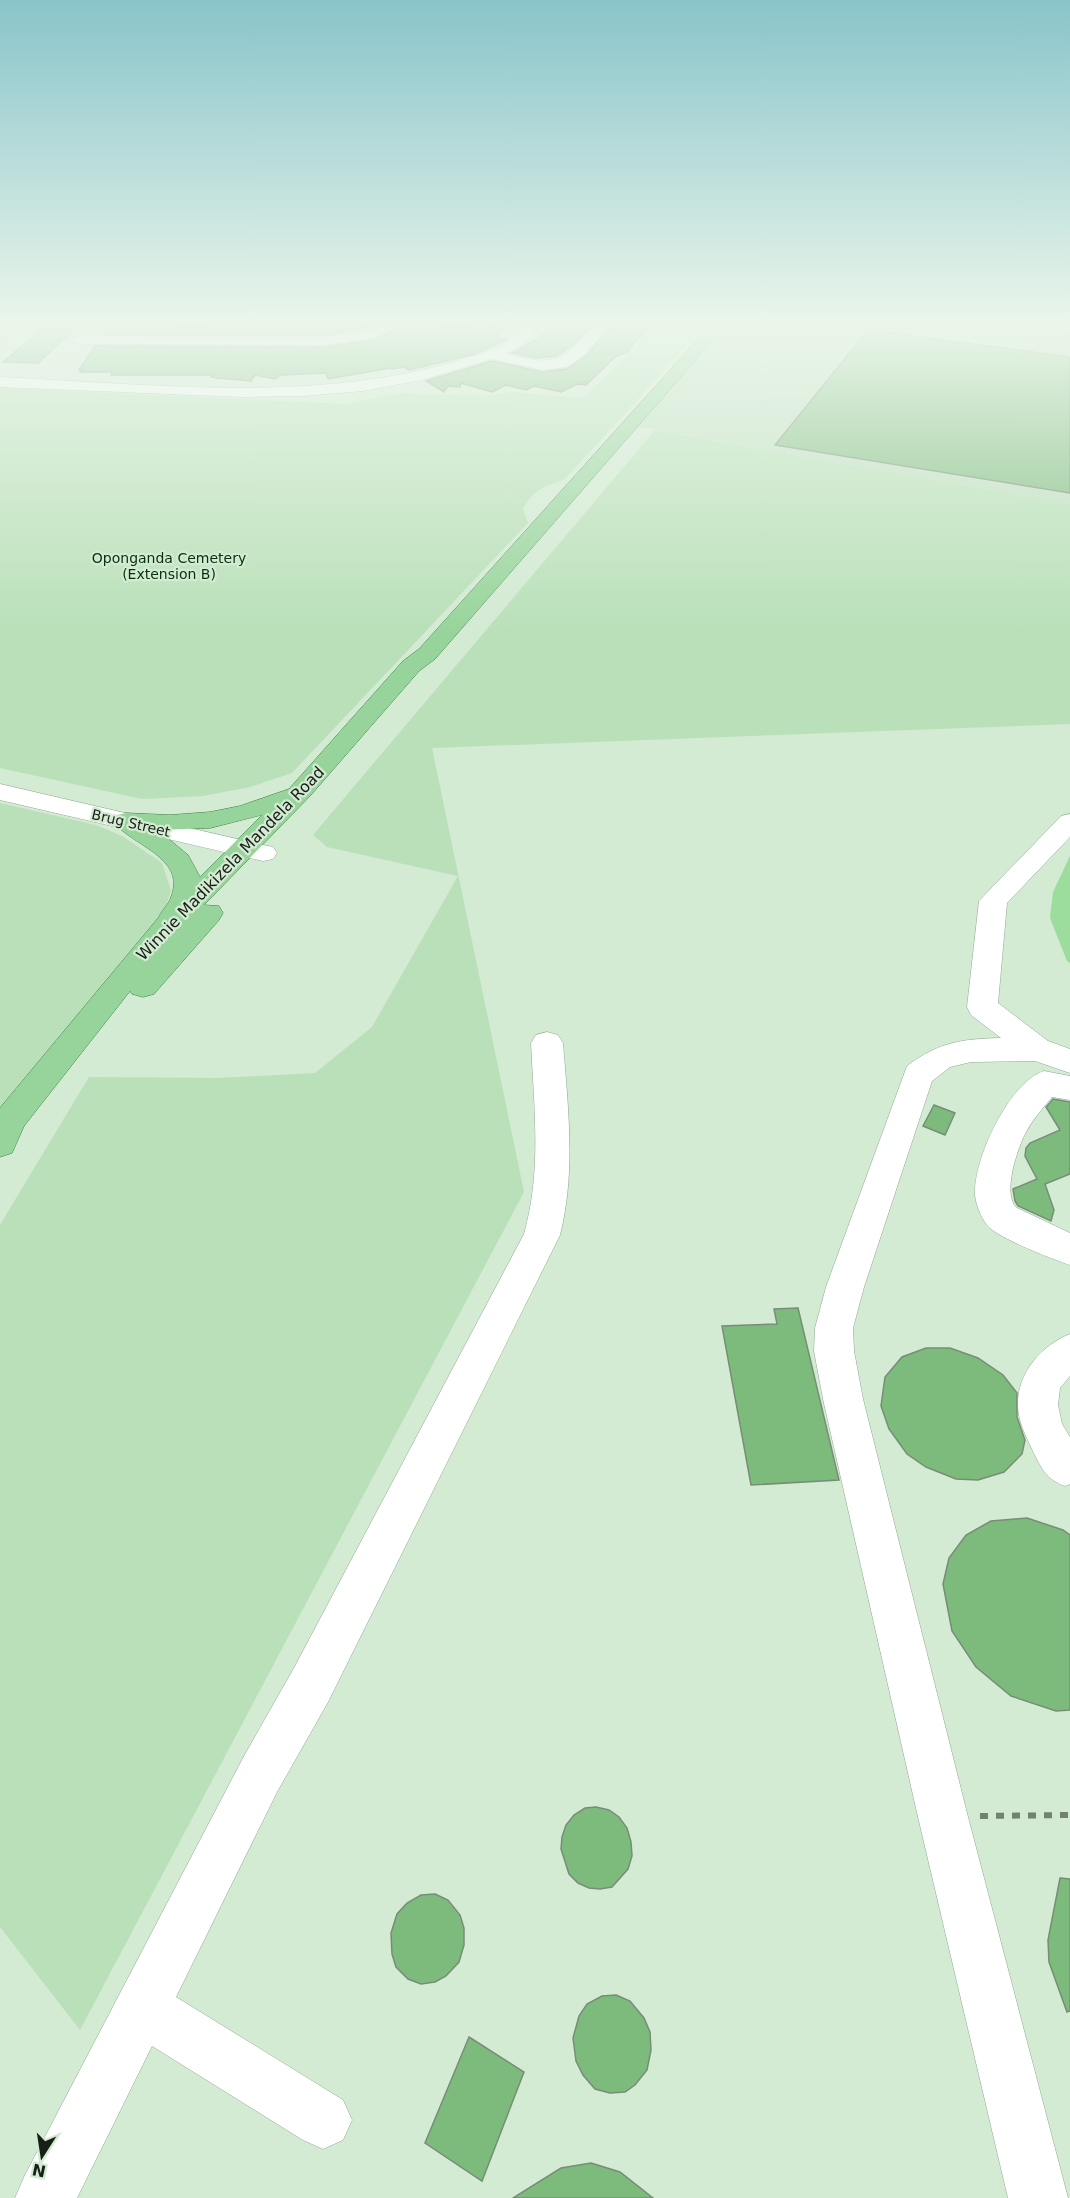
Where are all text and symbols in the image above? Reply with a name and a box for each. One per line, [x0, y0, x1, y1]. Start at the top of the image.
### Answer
park label: Oponganda Cemetery (Extension B) [92, 550, 246, 582]
street label: Winnie Madikizela Mandela Road [132, 762, 328, 964]
street label: Brug Street [90, 806, 172, 840]
north arrow [12, 2126, 72, 2186]
text: N [30, 2159, 48, 2181]

